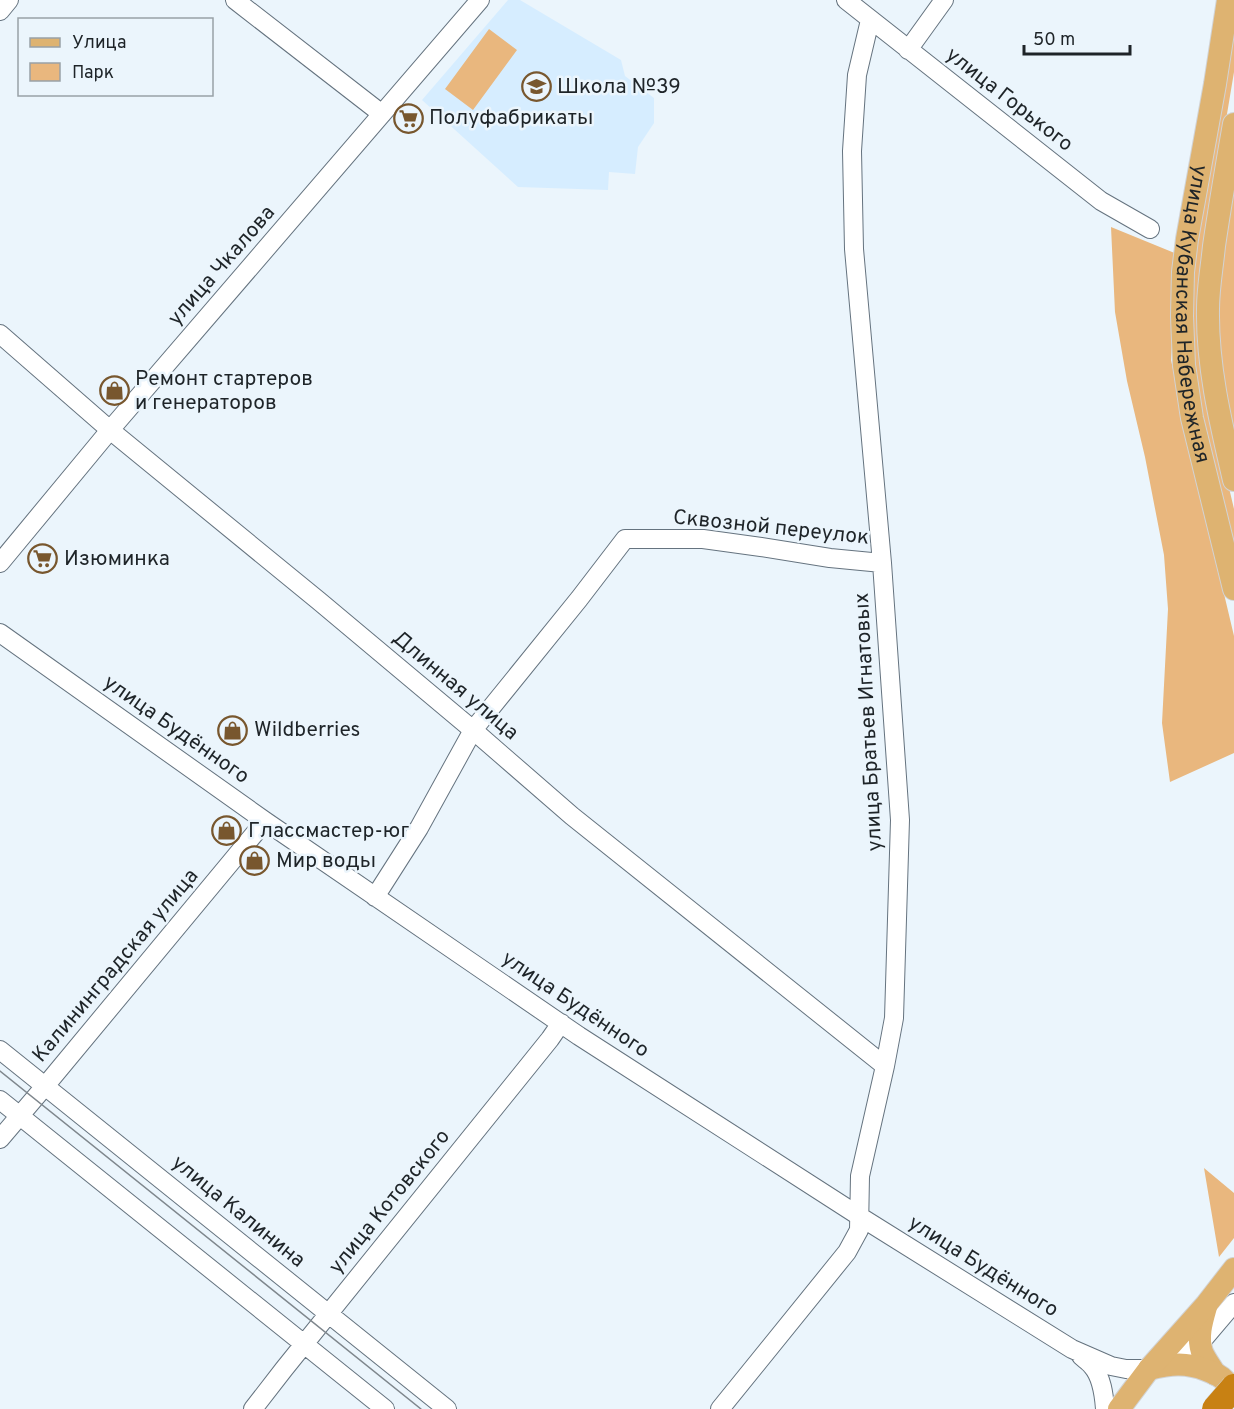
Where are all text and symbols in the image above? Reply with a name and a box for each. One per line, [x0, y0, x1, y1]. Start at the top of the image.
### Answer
legend [18, 18, 213, 96]
scale bar [1024, 18, 1130, 56]
text: 50 m [1033, 29, 1075, 52]
text: Улица [72, 32, 126, 55]
street label: улица Горького [940, 42, 1078, 158]
text: Парк [72, 62, 114, 85]
school or university icon: Школа №39 [520, 71, 552, 103]
place label: Школа №39 [557, 74, 681, 101]
supermarket icon: Полуфабрикаты [392, 102, 424, 134]
place label: Полуфабрикаты [429, 105, 593, 132]
street label: улица Кубанская Набережная [1168, 163, 1216, 466]
street label: улица Чкалова [162, 200, 282, 332]
place label: Ремонт стартеров и генераторов [135, 366, 313, 417]
shop icon: Ремонт стартеров и генераторов [98, 375, 130, 407]
street label: Сквозной переулок [672, 504, 870, 552]
supermarket icon: Изюминка [27, 543, 59, 575]
place label: Изюминка [64, 546, 170, 573]
street label: улица Братьев Игнатовых [849, 592, 889, 852]
street label: Длинная улица [386, 625, 524, 747]
street label: улица Будённого [98, 670, 254, 790]
shop icon: Wildberries [217, 714, 249, 746]
place label: Wildberries [254, 717, 360, 744]
shop icon: Глассмастер-юг [211, 815, 243, 847]
place label: Глассмастер-юг [248, 818, 409, 845]
shop icon: Мир воды [239, 845, 271, 877]
place label: Мир воды [276, 848, 376, 875]
street label: Калининградская улица [27, 864, 205, 1068]
street label: улица Будённого [496, 946, 654, 1064]
street label: улица Котовского [323, 1124, 457, 1280]
street label: улица Калинина [166, 1150, 310, 1274]
street label: улица Будённого [903, 1210, 1063, 1324]

